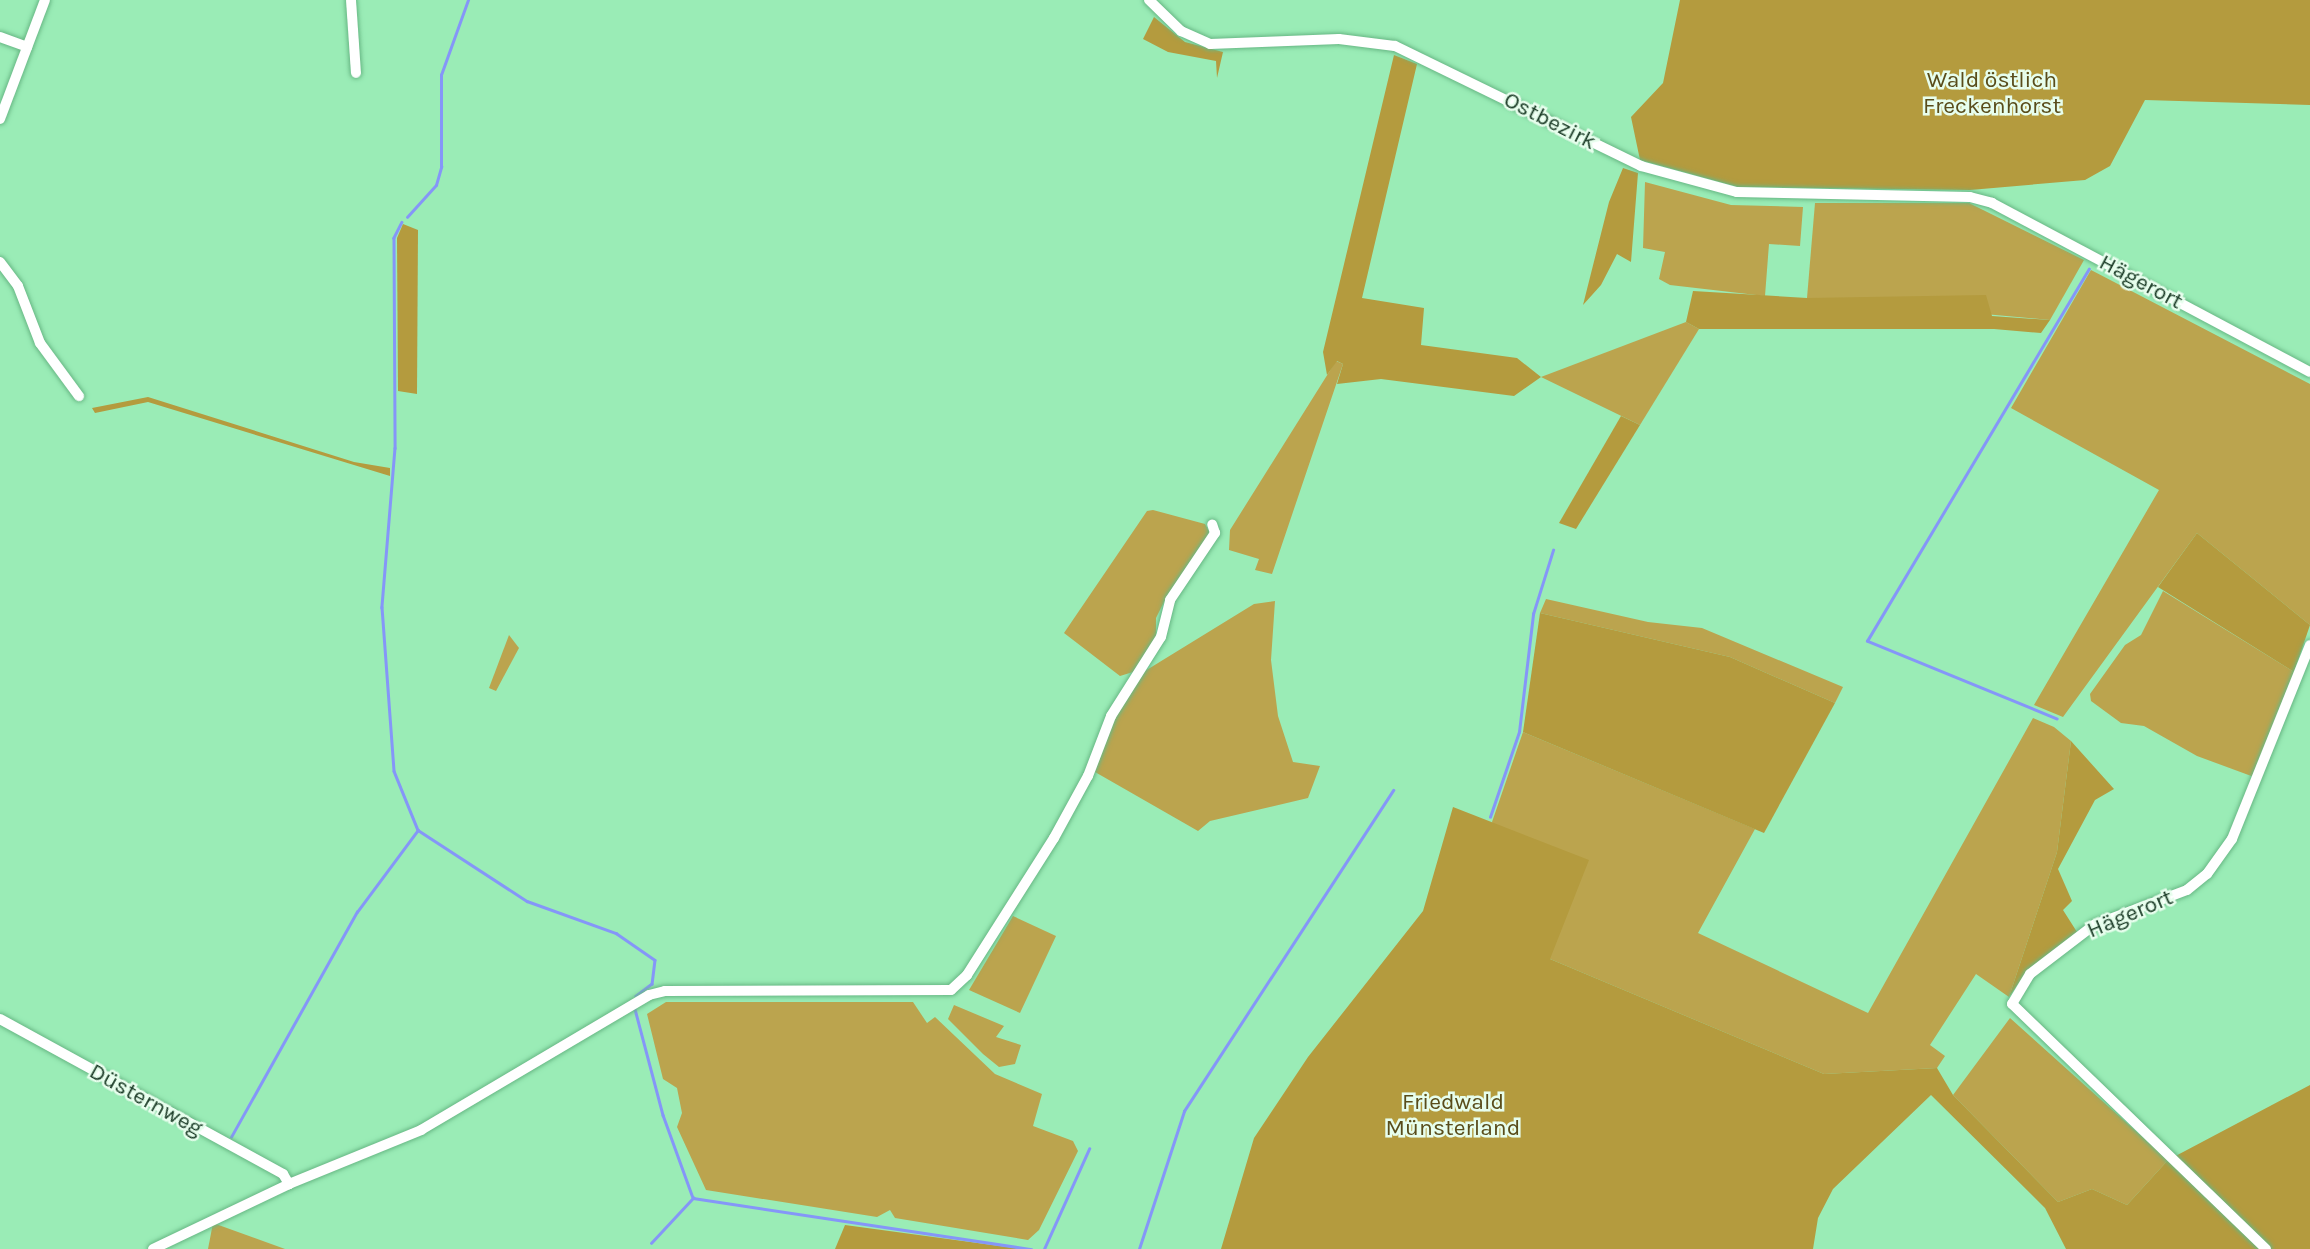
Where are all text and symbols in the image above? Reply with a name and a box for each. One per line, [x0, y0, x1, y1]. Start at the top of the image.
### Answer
park label: Wald östlich Freckenhorst [1923, 66, 2061, 120]
street label: Ostbezirk [1499, 86, 1601, 156]
street label: Hägerort [2094, 249, 2188, 315]
street label: Hägerort [2083, 884, 2177, 944]
street label: Düsternweg [85, 1058, 207, 1142]
park label: Friedwald Münsterland [1386, 1088, 1520, 1142]

